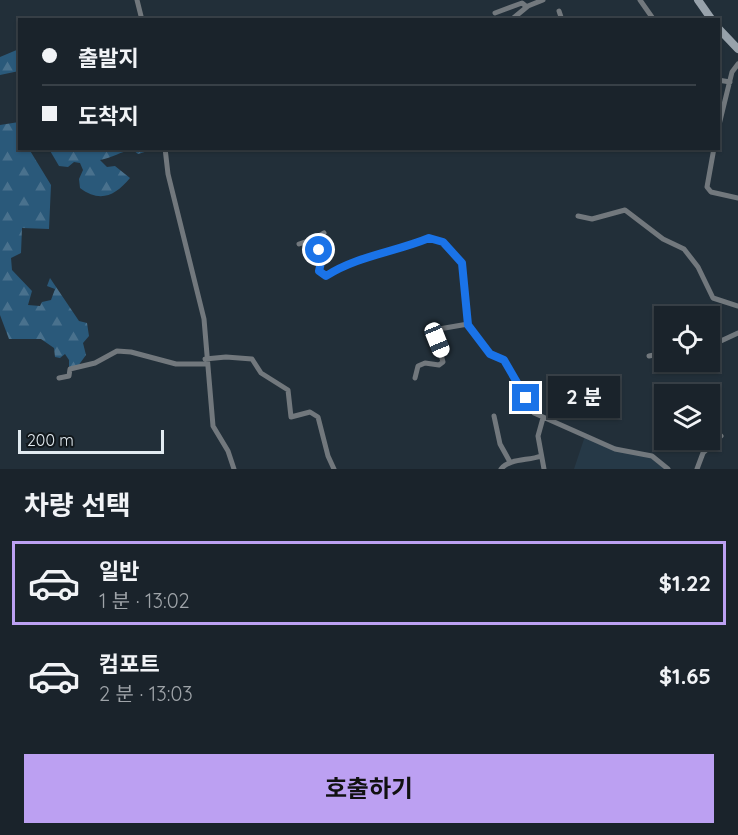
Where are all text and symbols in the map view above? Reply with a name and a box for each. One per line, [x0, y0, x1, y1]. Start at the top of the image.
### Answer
text: 출발지 [78, 44, 139, 72]
text: 도착지 [78, 102, 139, 130]
route start [305, 236, 332, 263]
map controls [654, 306, 720, 450]
button: locate [654, 306, 720, 372]
car [422, 320, 452, 360]
callout: 2 분 [547, 377, 619, 419]
route end [512, 384, 539, 411]
text: 2 분 [566, 384, 602, 409]
button: layers [654, 384, 720, 450]
scale bar [18, 427, 164, 454]
text: 200 m [27, 430, 74, 450]
text: 차량 선택 [24, 488, 131, 522]
icon: car [27, 556, 81, 610]
text: 일반 [99, 557, 139, 585]
text: $1.22 [659, 569, 711, 597]
text: 1 분 · 13:02 [99, 588, 190, 613]
icon: car [27, 649, 81, 703]
text: 컴포트 [99, 650, 160, 678]
text: $1.65 [659, 662, 711, 690]
text: 2 분 · 13:03 [99, 681, 193, 706]
button: 호출하기 [24, 754, 714, 823]

